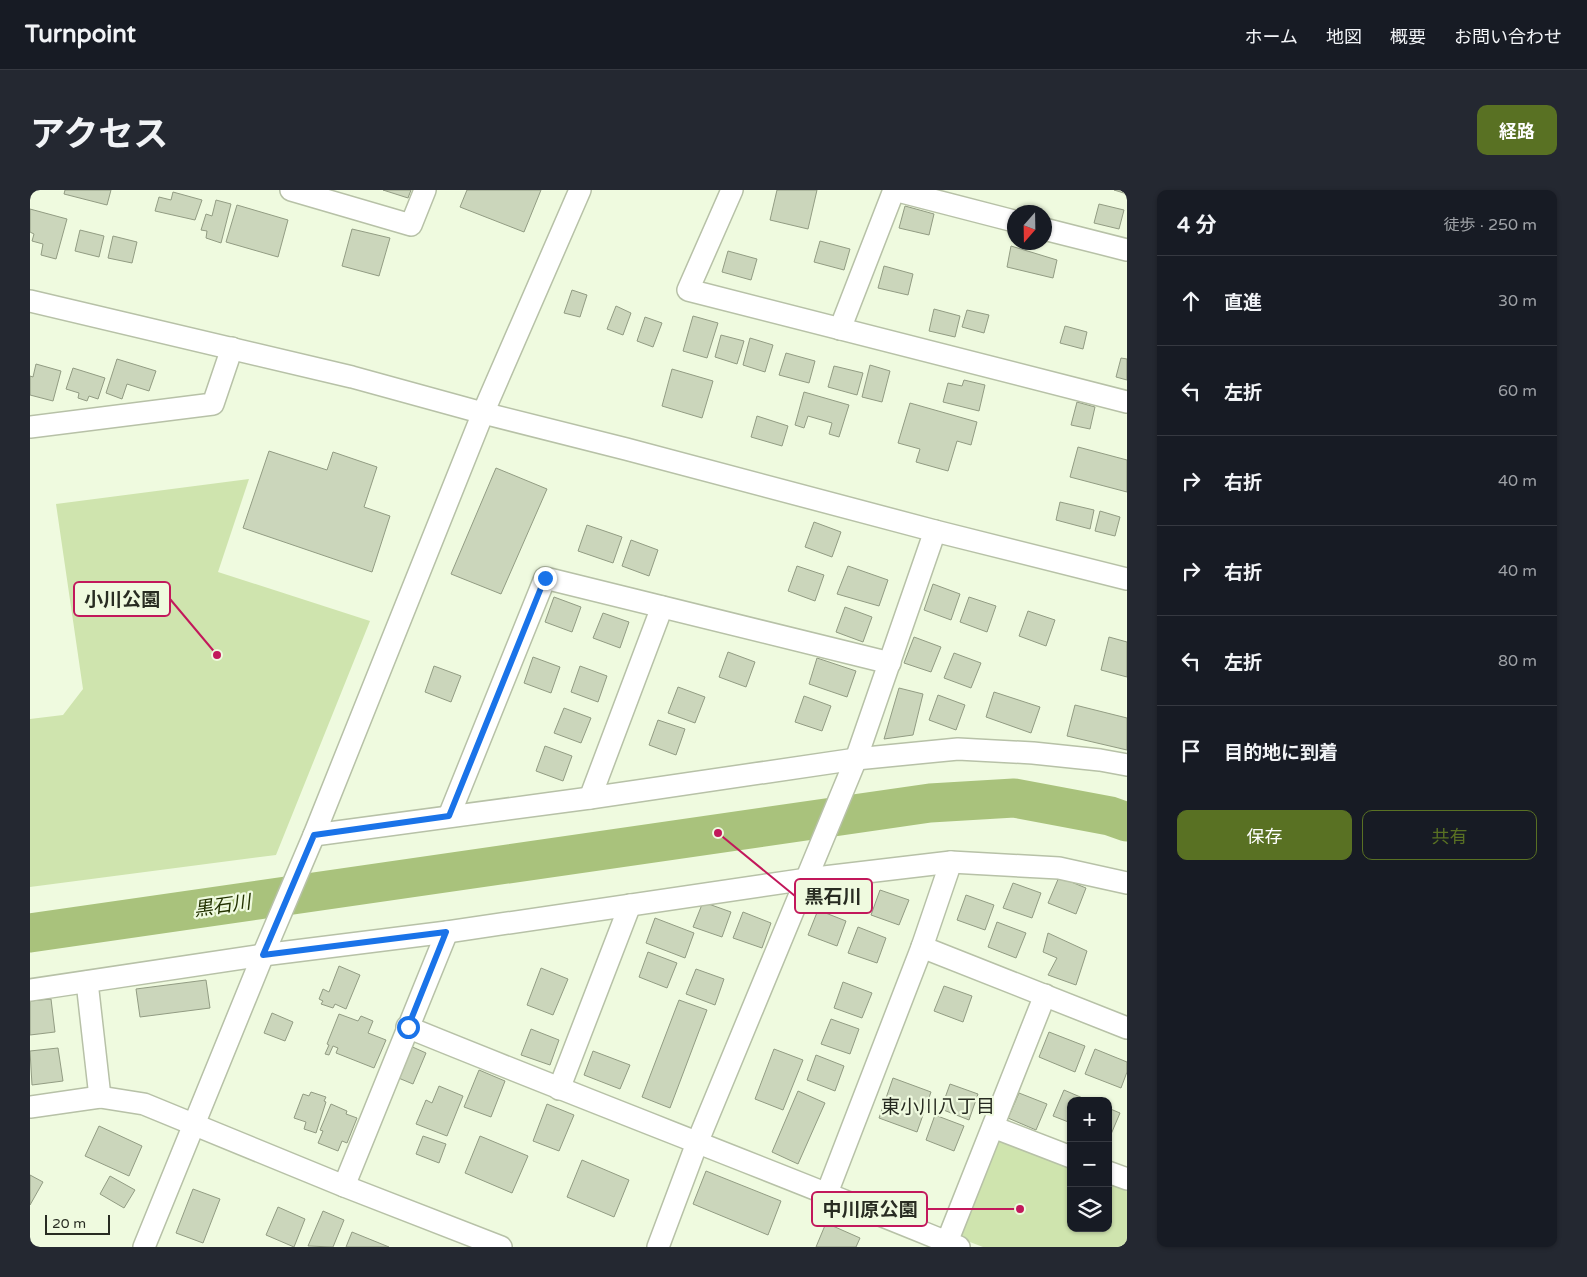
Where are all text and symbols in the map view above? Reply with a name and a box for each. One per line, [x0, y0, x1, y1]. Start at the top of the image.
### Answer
text: Turnpoint [25, 20, 136, 49]
text: ホーム [1245, 26, 1298, 48]
text: 地図 [1326, 26, 1362, 48]
text: 概要 [1390, 26, 1426, 48]
text: お問い合わせ [1454, 26, 1562, 48]
button: 経路 [1477, 105, 1557, 155]
text: アクセス [30, 114, 168, 156]
north arrow [1007, 205, 1052, 250]
text: 4 分 [1177, 213, 1217, 238]
text: 徒歩 · 250 m [1444, 215, 1537, 235]
icon: ahead [1177, 287, 1205, 315]
text: 30 m [1498, 291, 1537, 311]
text: 直進 [1224, 292, 1262, 314]
icon: left [1177, 377, 1205, 405]
text: 60 m [1498, 381, 1537, 401]
text: 左折 [1224, 382, 1262, 404]
icon: right [1177, 467, 1205, 495]
text: 40 m [1498, 471, 1537, 491]
text: 右折 [1224, 472, 1262, 494]
icon: right [1177, 557, 1205, 585]
text: 40 m [1498, 561, 1537, 581]
text: 右折 [1224, 562, 1262, 584]
route end [534, 567, 557, 590]
callout: 小川公園 [74, 582, 170, 616]
text: 小川公園 [84, 589, 160, 611]
icon: left [1177, 647, 1205, 675]
text: 80 m [1498, 651, 1537, 671]
text: 左折 [1224, 652, 1262, 674]
icon: arrive [1177, 737, 1205, 765]
text: 目的地に到着 [1224, 742, 1338, 764]
button: 保存 [1177, 810, 1352, 860]
button: 共有 [1362, 810, 1537, 860]
callout: 黒石川 [795, 879, 872, 913]
text: 黒石川 [804, 886, 862, 908]
water label: 黒石川 [192, 891, 254, 921]
route start [397, 1016, 420, 1039]
district label: 東小川八丁目 [881, 1096, 995, 1118]
map controls [1067, 1097, 1112, 1232]
button: + [1067, 1097, 1112, 1142]
button: − [1067, 1142, 1112, 1187]
button: layers [1067, 1187, 1112, 1232]
callout: 中川原公園 [812, 1192, 927, 1226]
text: 中川原公園 [822, 1199, 918, 1221]
scale bar [45, 1212, 110, 1235]
text: 20 m [52, 1215, 86, 1232]

